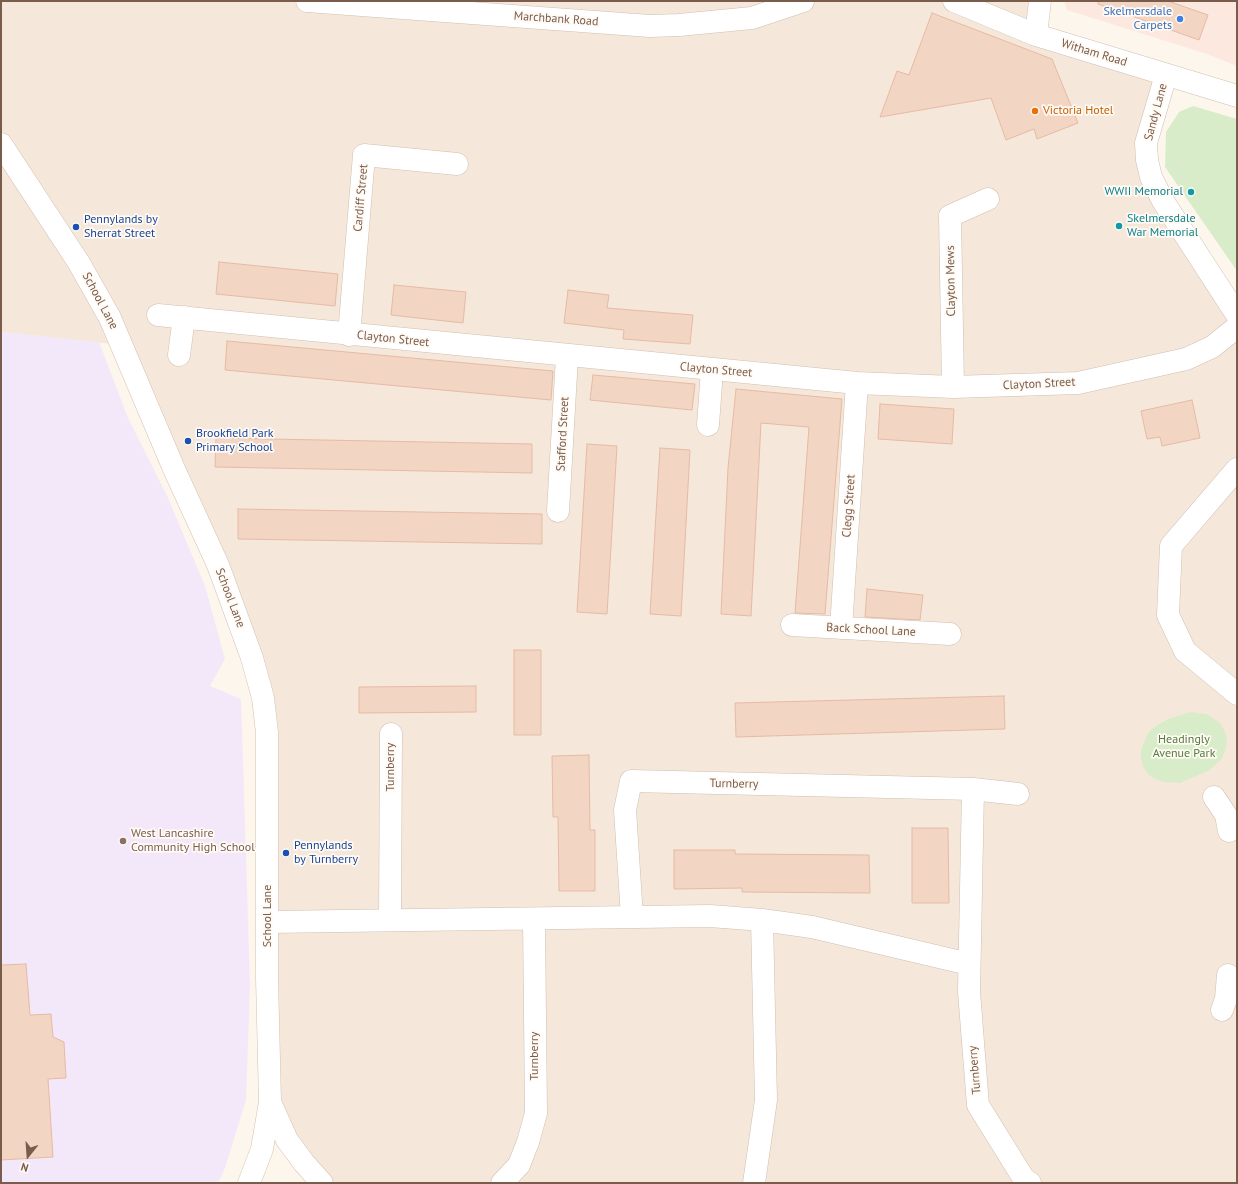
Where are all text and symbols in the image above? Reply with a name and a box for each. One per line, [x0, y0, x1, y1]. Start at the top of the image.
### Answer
place label: Skelmersdale Carpets [1103, 5, 1172, 33]
street label: Marchbank Road [513, 9, 599, 29]
marker: Skelmersdale Carpets [1175, 14, 1185, 24]
street label: Witham Road [1059, 36, 1129, 70]
street label: Sandy Lane [1141, 82, 1171, 142]
place label: Victoria Hotel [1043, 104, 1113, 118]
marker: Victoria Hotel [1030, 106, 1040, 116]
street label: Cardiff Street [351, 164, 371, 232]
place label: WWII Memorial [1104, 185, 1183, 199]
marker: WWII Memorial [1186, 187, 1196, 197]
place label: Skelmersdale War Memorial [1127, 212, 1198, 240]
place label: Pennylands by Sherrat Street [84, 213, 158, 241]
marker: Skelmersdale War Memorial [1114, 221, 1124, 231]
marker: Pennylands by Sherrat Street [71, 222, 81, 232]
street label: Clayton Mews [943, 245, 959, 317]
street label: School Lane [79, 270, 121, 332]
street label: Clayton Street [356, 328, 430, 350]
street label: Clayton Street [679, 360, 753, 380]
street label: Clayton Street [1002, 375, 1076, 393]
street label: Stafford Street [554, 396, 572, 472]
place label: Brookfield Park Primary School [196, 427, 274, 455]
marker: Brookfield Park Primary School [183, 436, 193, 446]
street label: Clegg Street [840, 474, 858, 538]
street label: School Lane [212, 566, 248, 630]
street label: Back School Lane [826, 620, 916, 640]
park label: Headingly Avenue Park [1153, 733, 1215, 761]
street label: Turnberry [384, 743, 398, 791]
street label: Turnberry [709, 776, 759, 792]
place label: West Lancashire Community High School [131, 827, 255, 855]
marker: West Lancashire Community High School [118, 836, 128, 846]
place label: Pennylands by Turnberry [294, 839, 358, 867]
marker: Pennylands by Turnberry [281, 848, 291, 858]
street label: School Lane [261, 885, 275, 947]
street label: Turnberry [528, 1032, 542, 1080]
street label: Turnberry [966, 1045, 984, 1095]
north arrow [8, 1136, 48, 1176]
text: N [19, 1160, 30, 1175]

